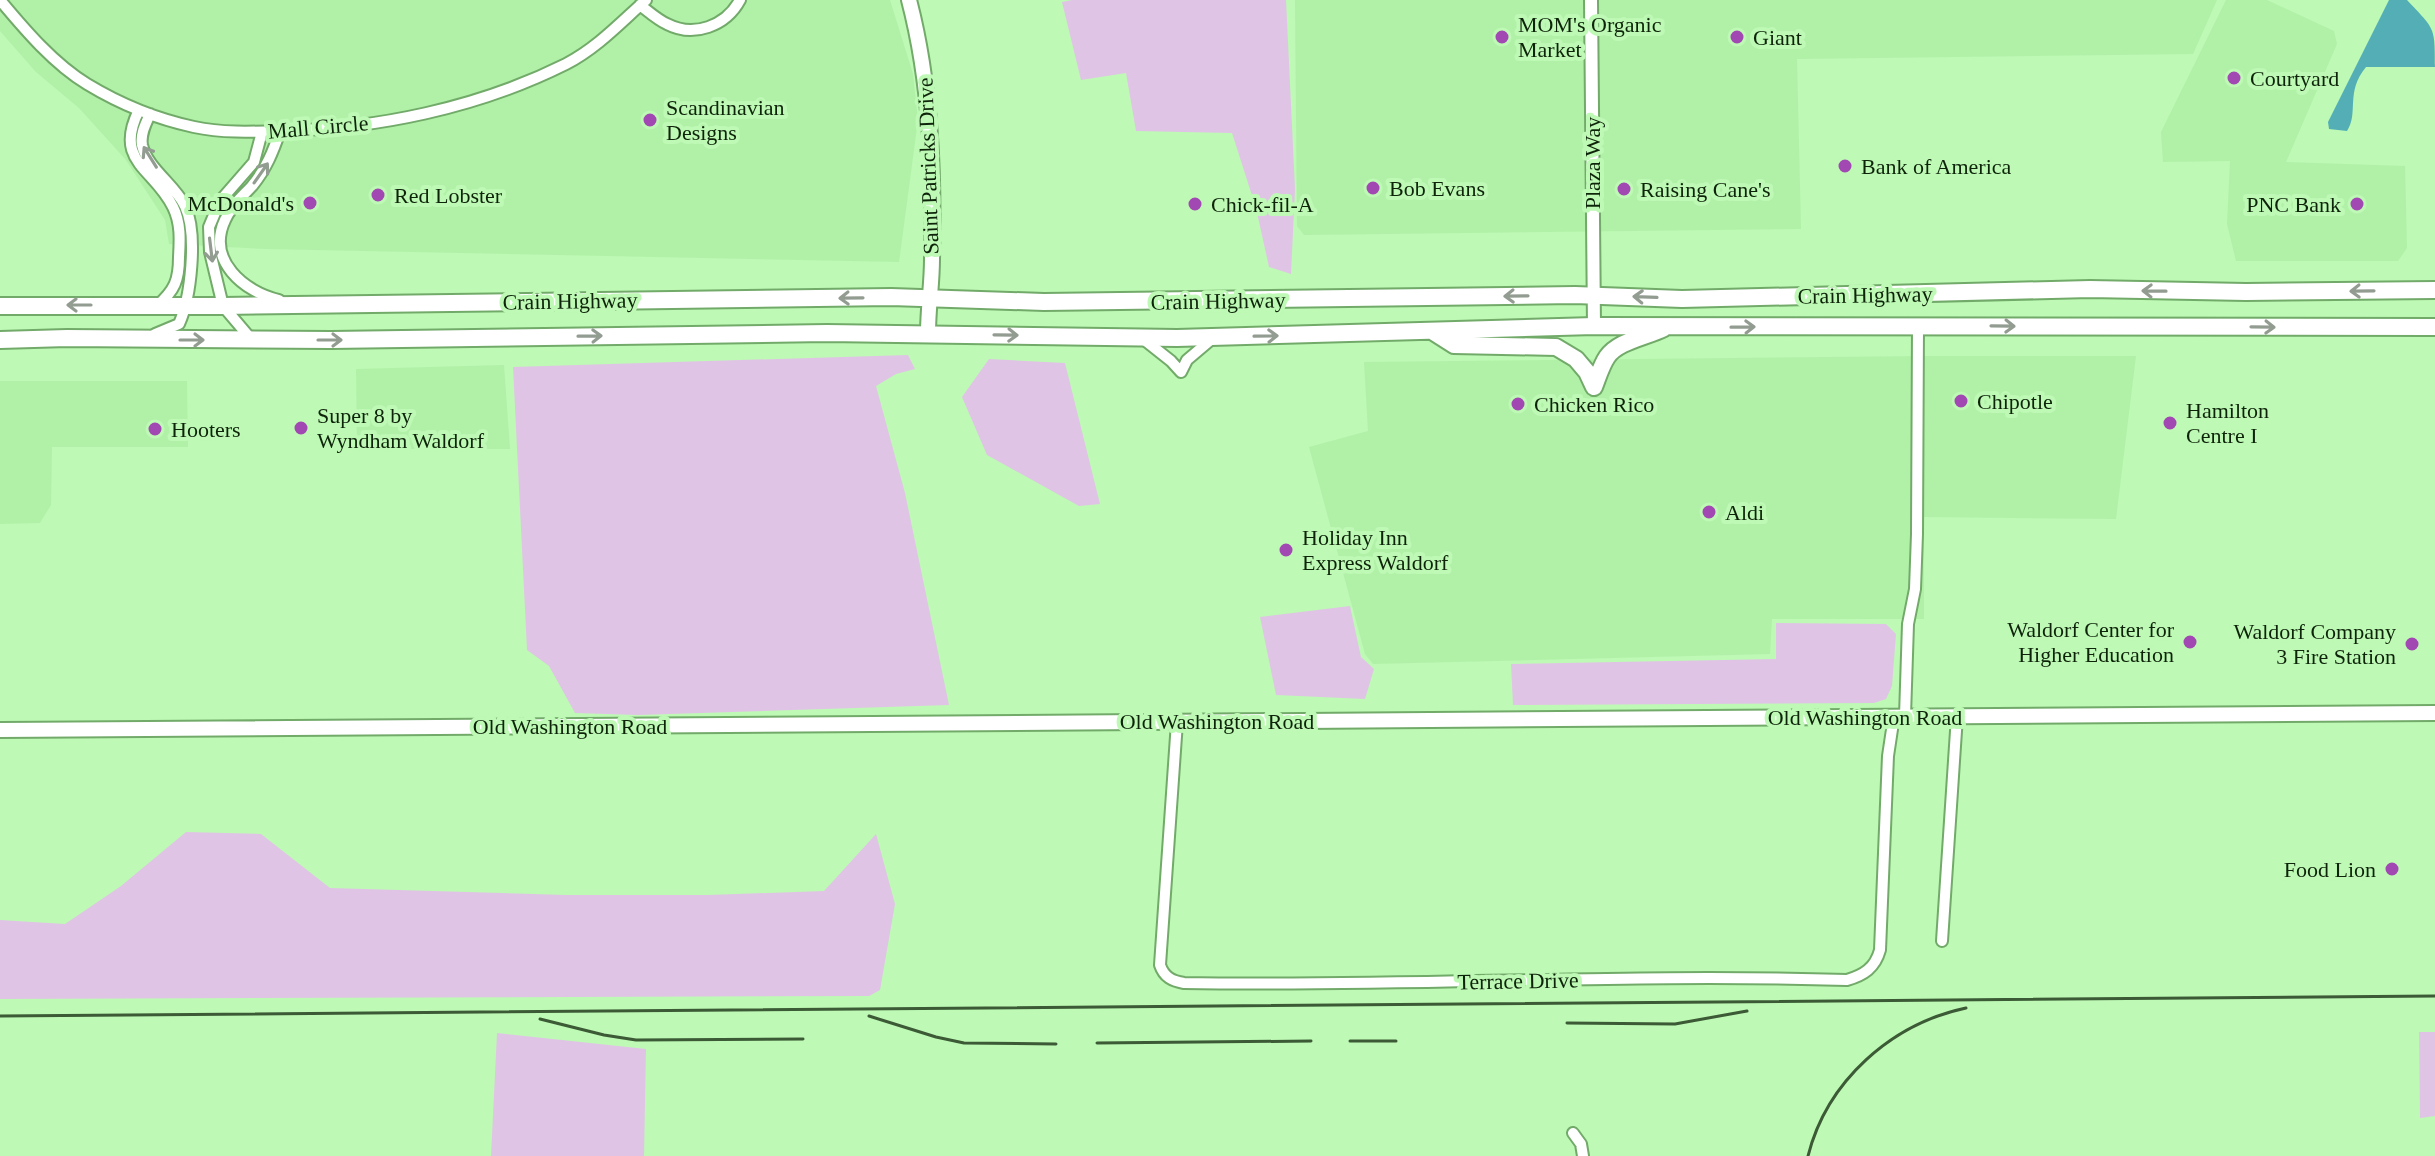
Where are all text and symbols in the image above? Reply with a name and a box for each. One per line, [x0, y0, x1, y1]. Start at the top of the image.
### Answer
place label: MOM's Organic Market [1518, 12, 1662, 62]
place label: Giant [1753, 25, 1802, 50]
marker: MOM's Organic Market [1493, 28, 1511, 46]
marker: Giant [1728, 28, 1746, 46]
place label: Courtyard [2250, 66, 2339, 91]
marker: Courtyard [2225, 69, 2243, 87]
street label: Saint Patricks Drive [912, 77, 944, 255]
place label: Scandinavian Designs [666, 95, 785, 145]
street label: Mall Circle [267, 110, 369, 144]
marker: Scandinavian Designs [641, 111, 659, 129]
street label: Plaza Way [1580, 117, 1605, 209]
one-way arrow [141, 146, 158, 168]
place label: Bank of America [1861, 154, 2012, 179]
marker: Bank of America [1836, 157, 1854, 175]
one-way arrow [253, 162, 269, 184]
place label: Bob Evans [1389, 176, 1485, 201]
place label: Raising Cane's [1640, 177, 1770, 202]
marker: Bob Evans [1364, 179, 1382, 197]
marker: Raising Cane's [1615, 180, 1633, 198]
place label: Red Lobster [394, 183, 503, 208]
marker: Red Lobster [369, 186, 387, 204]
place label: McDonald's [187, 191, 294, 216]
place label: Chick-fil-A [1211, 192, 1314, 217]
place label: PNC Bank [2246, 192, 2341, 217]
marker: McDonald's [301, 194, 319, 212]
marker: Chick-fil-A [1186, 195, 1204, 213]
marker: PNC Bank [2348, 195, 2366, 213]
one-way arrow [203, 236, 218, 262]
street label: Crain Highway [1797, 281, 1933, 309]
one-way arrow [2141, 283, 2168, 299]
one-way arrow [2349, 283, 2376, 299]
street label: Crain Highway [502, 287, 638, 315]
street label: Crain Highway [1150, 287, 1286, 315]
one-way arrow [1503, 288, 1530, 304]
one-way arrow [838, 290, 865, 306]
one-way arrow [1632, 290, 1659, 305]
one-way arrow [66, 297, 93, 313]
one-way arrow [1989, 318, 2016, 334]
one-way arrow [2249, 319, 2276, 334]
one-way arrow [1729, 320, 1756, 335]
one-way arrow [992, 327, 1019, 343]
one-way arrow [576, 328, 603, 344]
one-way arrow [1252, 328, 1279, 343]
one-way arrow [178, 332, 205, 348]
one-way arrow [316, 332, 343, 348]
place label: Chipotle [1977, 389, 2053, 414]
place label: Chicken Rico [1534, 392, 1654, 417]
marker: Chipotle [1952, 392, 1970, 410]
marker: Chicken Rico [1509, 395, 1527, 413]
place label: Hamilton Centre I [2186, 398, 2269, 448]
place label: Super 8 by Wyndham Waldorf [317, 403, 485, 453]
marker: Hamilton Centre I [2161, 414, 2179, 432]
place label: Hooters [171, 417, 241, 442]
marker: Super 8 by Wyndham Waldorf [292, 419, 310, 437]
marker: Hooters [146, 420, 164, 438]
place label: Aldi [1725, 500, 1764, 525]
marker: Aldi [1700, 503, 1718, 521]
place label: Holiday Inn Express Waldorf [1302, 525, 1449, 575]
marker: Holiday Inn Express Waldorf [1277, 541, 1295, 559]
place label: Waldorf Center for Higher Education [2007, 617, 2175, 667]
place label: Waldorf Company 3 Fire Station [2233, 619, 2396, 669]
marker: Waldorf Center for Higher Education [2181, 633, 2199, 651]
marker: Waldorf Company 3 Fire Station [2403, 635, 2421, 653]
street label: Old Washington Road [1768, 705, 1962, 730]
street label: Old Washington Road [1120, 709, 1314, 734]
street label: Old Washington Road [473, 714, 667, 739]
place label: Food Lion [2284, 857, 2376, 882]
marker: Food Lion [2383, 860, 2401, 878]
street label: Terrace Drive [1457, 967, 1579, 995]

